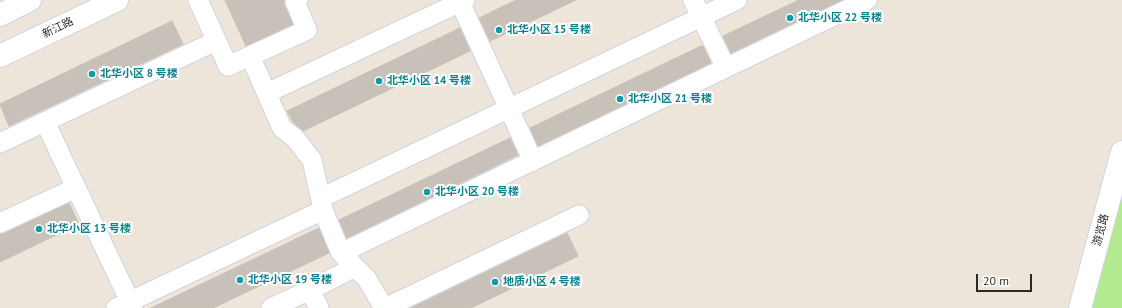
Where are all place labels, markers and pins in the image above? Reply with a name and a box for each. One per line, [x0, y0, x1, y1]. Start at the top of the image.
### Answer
place label: 北华小区 22 号楼 [798, 11, 882, 25]
marker: 北华小区 22 号楼 [785, 13, 795, 23]
place label: 北华小区 15 号楼 [507, 23, 591, 37]
marker: 北华小区 15 号楼 [494, 25, 504, 35]
place label: 北华小区 8 号楼 [100, 67, 178, 81]
marker: 北华小区 8 号楼 [87, 69, 97, 79]
place label: 北华小区 14 号楼 [387, 74, 471, 88]
marker: 北华小区 14 号楼 [374, 76, 384, 86]
place label: 北华小区 21 号楼 [628, 92, 712, 106]
marker: 北华小区 21 号楼 [615, 94, 625, 104]
place label: 北华小区 20 号楼 [435, 185, 519, 199]
marker: 北华小区 20 号楼 [422, 187, 432, 197]
place label: 北华小区 13 号楼 [47, 222, 131, 236]
marker: 北华小区 13 号楼 [34, 224, 44, 234]
place label: 北华小区 19 号楼 [248, 273, 332, 287]
marker: 北华小区 19 号楼 [235, 275, 245, 285]
place label: 地质小区 4 号楼 [503, 275, 581, 289]
marker: 地质小区 4 号楼 [490, 277, 500, 287]

